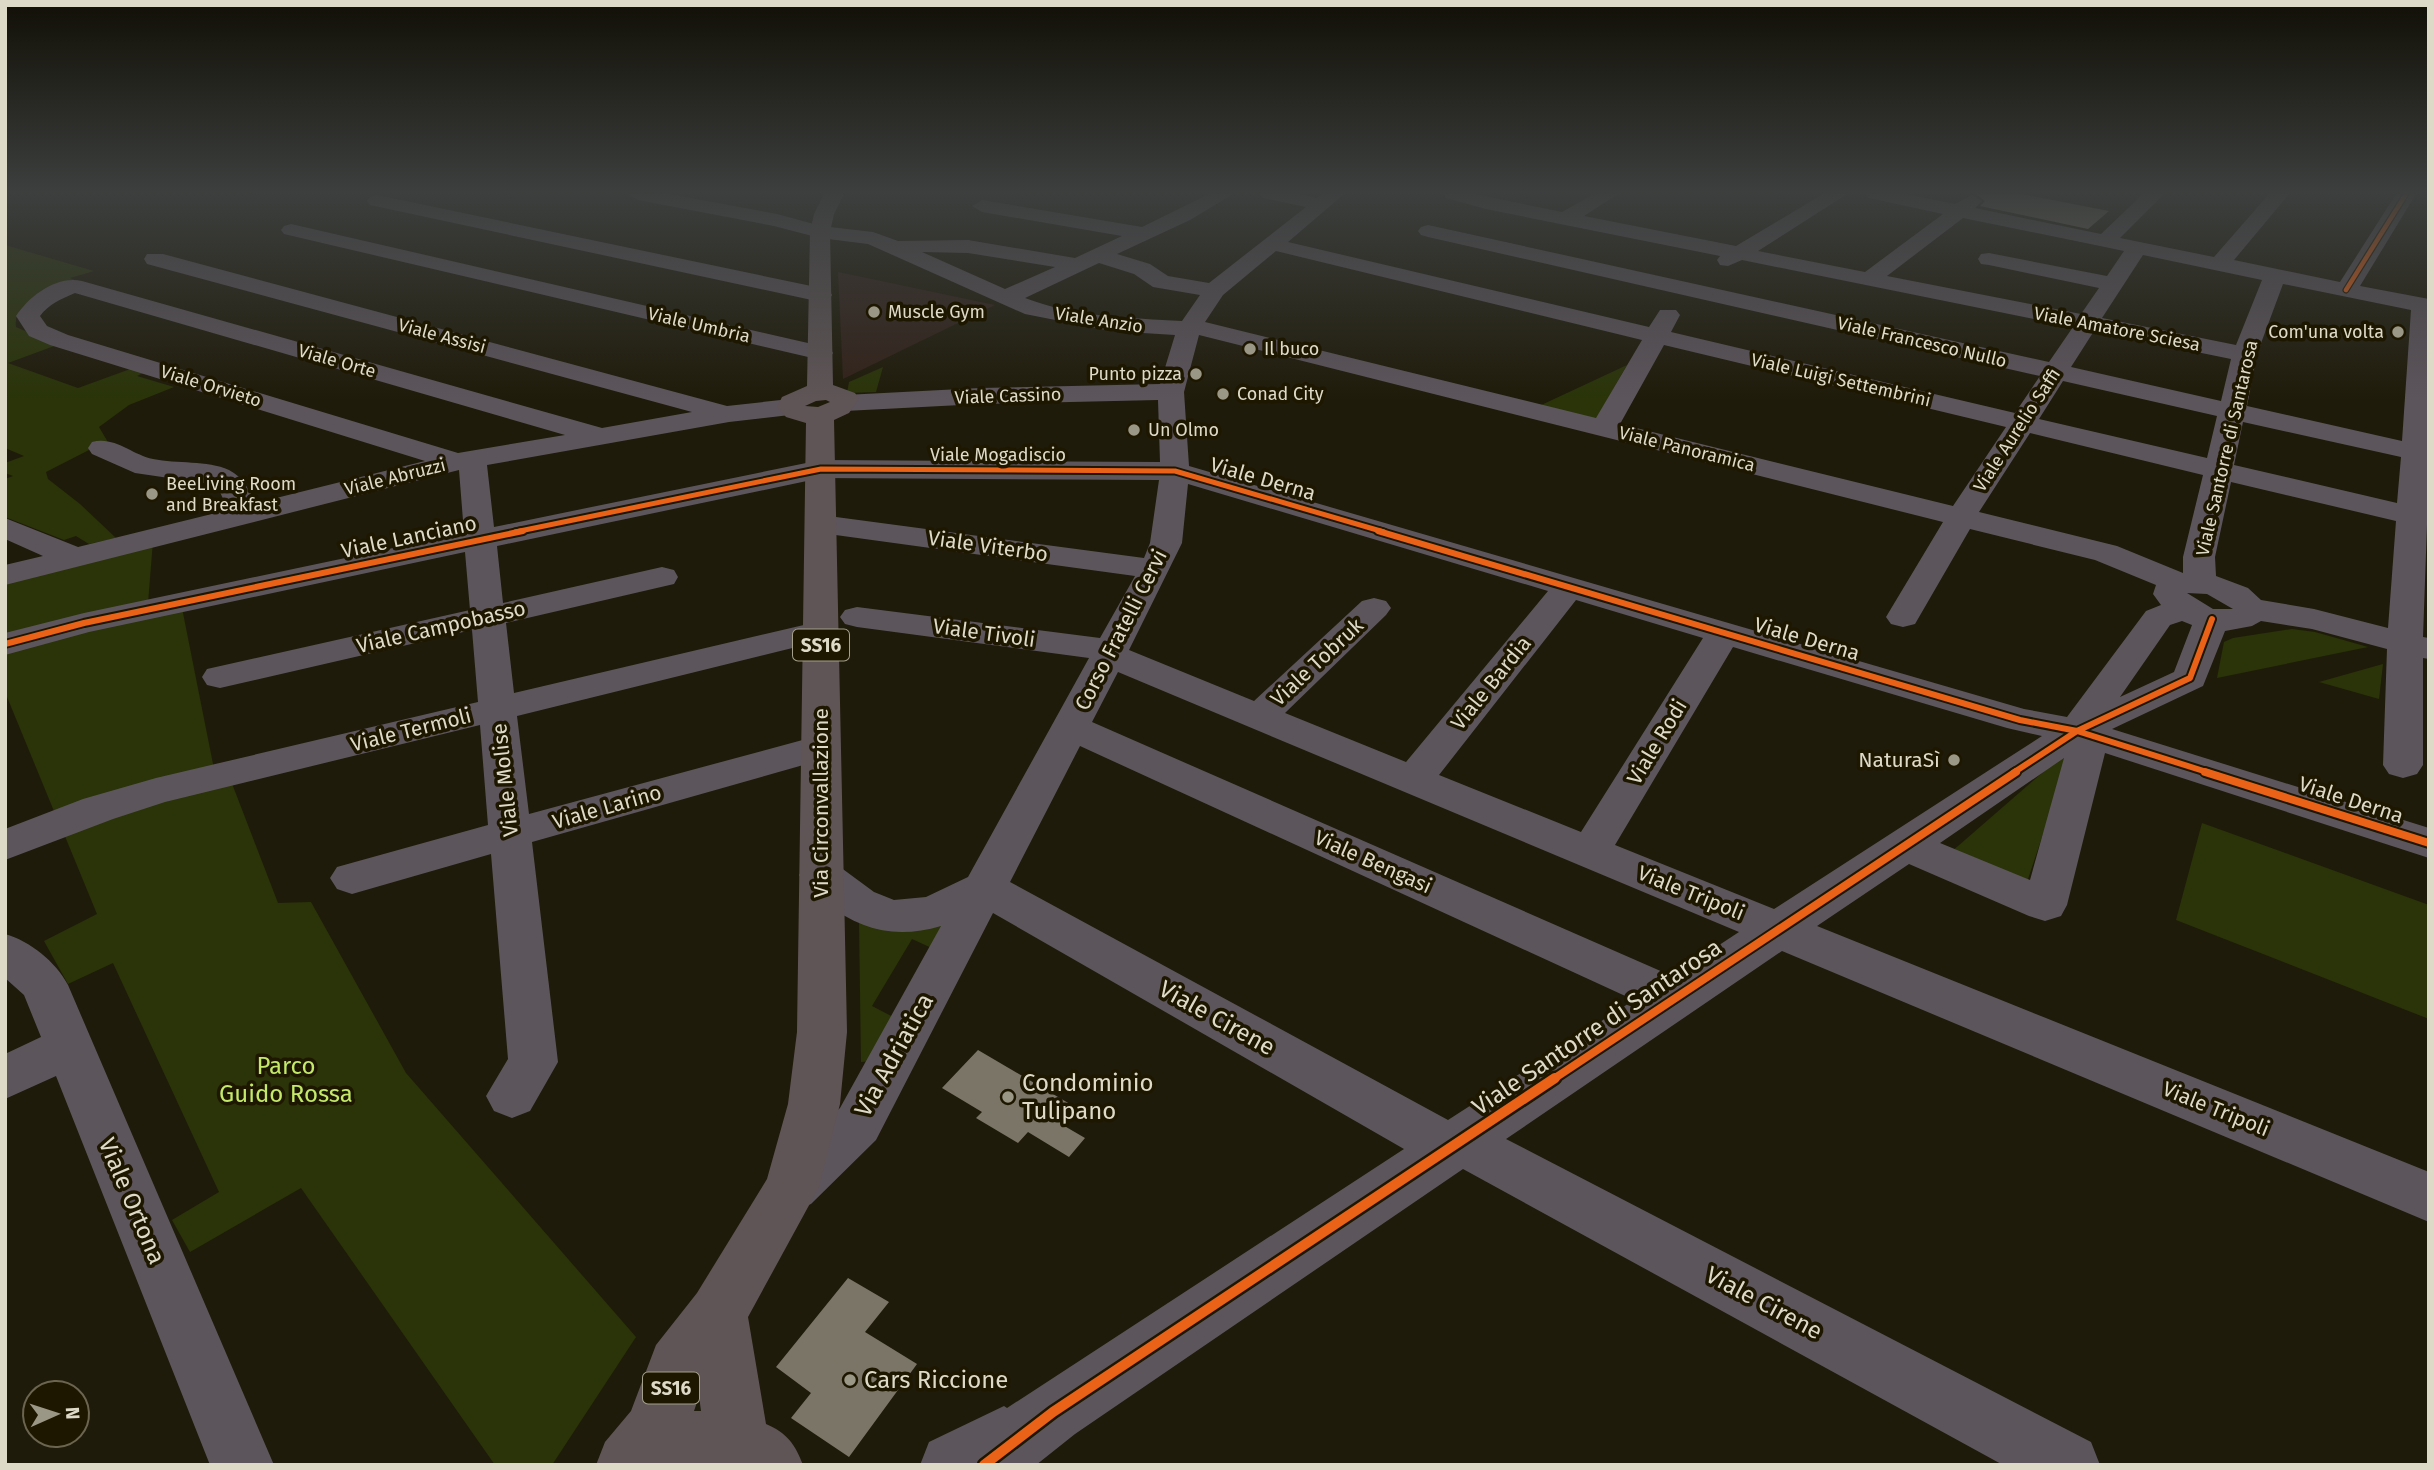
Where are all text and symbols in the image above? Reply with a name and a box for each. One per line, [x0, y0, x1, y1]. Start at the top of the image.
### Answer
place label: Muscle Gym [888, 301, 985, 323]
street label: Viale Anzio [1053, 302, 1145, 338]
street label: Viale Amatore Sciesa [2032, 302, 2202, 356]
street label: Viale Umbria [646, 303, 752, 347]
marker: Muscle Gym [866, 304, 882, 320]
street label: Viale Francesco Nullo [1835, 312, 2009, 372]
street label: Viale Assisi [396, 314, 488, 358]
place label: Com'una volta [2268, 321, 2384, 343]
marker: Com'una volta [2390, 324, 2406, 340]
place label: Il buco [1264, 338, 1319, 360]
street label: Viale Santorre di Santarosa [2191, 338, 2263, 558]
street label: Viale Orte [296, 339, 378, 383]
marker: Il buco [1242, 341, 1258, 357]
street label: Viale Luigi Settembrini [1749, 349, 1933, 411]
street label: Viale Orvieto [158, 360, 264, 412]
place label: Punto pizza [1088, 363, 1182, 385]
street label: Viale Aurelio Saffi [1969, 364, 2065, 496]
marker: Punto pizza [1188, 366, 1204, 382]
street label: Viale Cassino [954, 383, 1062, 409]
place label: Conad City [1237, 383, 1324, 405]
marker: Conad City [1215, 386, 1231, 402]
place label: Un Olmo [1148, 419, 1219, 441]
street label: Viale Panoramica [1617, 421, 1757, 477]
marker: Un Olmo [1126, 422, 1142, 438]
street label: Viale Mogadiscio [930, 444, 1066, 466]
street label: Viale Derna [1207, 452, 1319, 506]
street label: Viale Abruzzi [342, 454, 448, 500]
place label: BeeLiving Room and Breakfast [166, 473, 296, 516]
marker: BeeLiving Room and Breakfast [144, 486, 160, 502]
street label: Viale Lanciano [339, 510, 479, 564]
street label: Viale Viterbo [926, 525, 1050, 567]
street label: Corso Fratelli Cervi [1069, 545, 1173, 715]
street label: Viale Campobasso [354, 595, 528, 659]
street label: Viale Tobruk [1265, 612, 1369, 712]
street label: Viale Derna [1751, 612, 1863, 666]
street label: Viale Tivoli [931, 613, 1037, 653]
road number: SS16 [793, 630, 849, 660]
street label: Viale Bardia [1445, 631, 1537, 735]
street label: Viale Rodi [1621, 695, 1693, 789]
street label: Viale Termoli [348, 702, 474, 758]
street label: Via Circonvallazione [808, 708, 834, 898]
street label: Viale Molise [486, 722, 524, 838]
place label: NaturaSì [1858, 747, 1940, 773]
marker: NaturaSì [1946, 752, 1962, 768]
street label: Viale Derna [2295, 771, 2407, 829]
street label: Viale Larino [550, 779, 664, 835]
street label: Viale Bengasi [1310, 825, 1436, 899]
street label: Viale Tripoli [1634, 860, 1748, 926]
street label: Viale Santorre di Santarosa [1467, 933, 1727, 1121]
street label: Viale Cirene [1154, 975, 1280, 1061]
street label: Via Adriatica [849, 989, 939, 1121]
park label: Parco Guido Rossa [219, 1052, 353, 1108]
place label: Condominio Tulipano [1022, 1069, 1154, 1125]
street label: Viale Tripoli [2159, 1076, 2273, 1142]
marker: Condominio Tulipano [1000, 1089, 1016, 1105]
street label: Viale Ortona [93, 1134, 171, 1268]
street label: Viale Cirene [1701, 1261, 1827, 1345]
place label: Cars Riccione [864, 1366, 1008, 1394]
road number: SS16 [643, 1372, 699, 1404]
marker: Cars Riccione [842, 1372, 858, 1388]
north arrow [21, 1379, 91, 1449]
text: N [61, 1406, 84, 1420]

